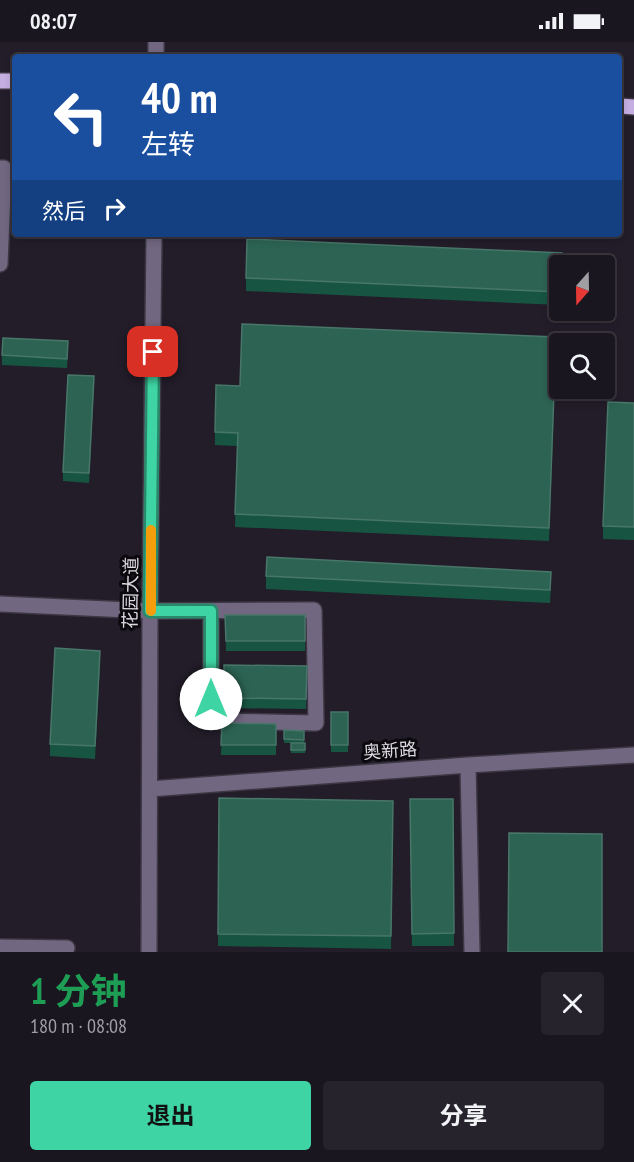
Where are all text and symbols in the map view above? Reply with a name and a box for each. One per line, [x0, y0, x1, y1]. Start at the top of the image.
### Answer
text: 08:07 [30, 7, 78, 35]
text: 40 m [141, 70, 218, 125]
icon: left [42, 78, 120, 156]
text: 左转 [141, 127, 195, 161]
icon: right [98, 192, 131, 225]
text: 然后 [42, 197, 86, 225]
north arrow [549, 255, 615, 321]
map controls [549, 255, 615, 399]
pin [127, 326, 178, 377]
button: search [549, 333, 615, 399]
icon: arrive [136, 335, 169, 368]
street label: 花园大道 [118, 557, 143, 629]
position arrow [179, 667, 243, 731]
street label: 奥新路 [362, 737, 418, 764]
text: 1 分钟 [30, 967, 127, 1014]
button: close [541, 972, 604, 1035]
text: 180 m · 08:08 [30, 1013, 127, 1039]
button: 退出 [30, 1081, 311, 1150]
button: 分享 [323, 1081, 604, 1150]

